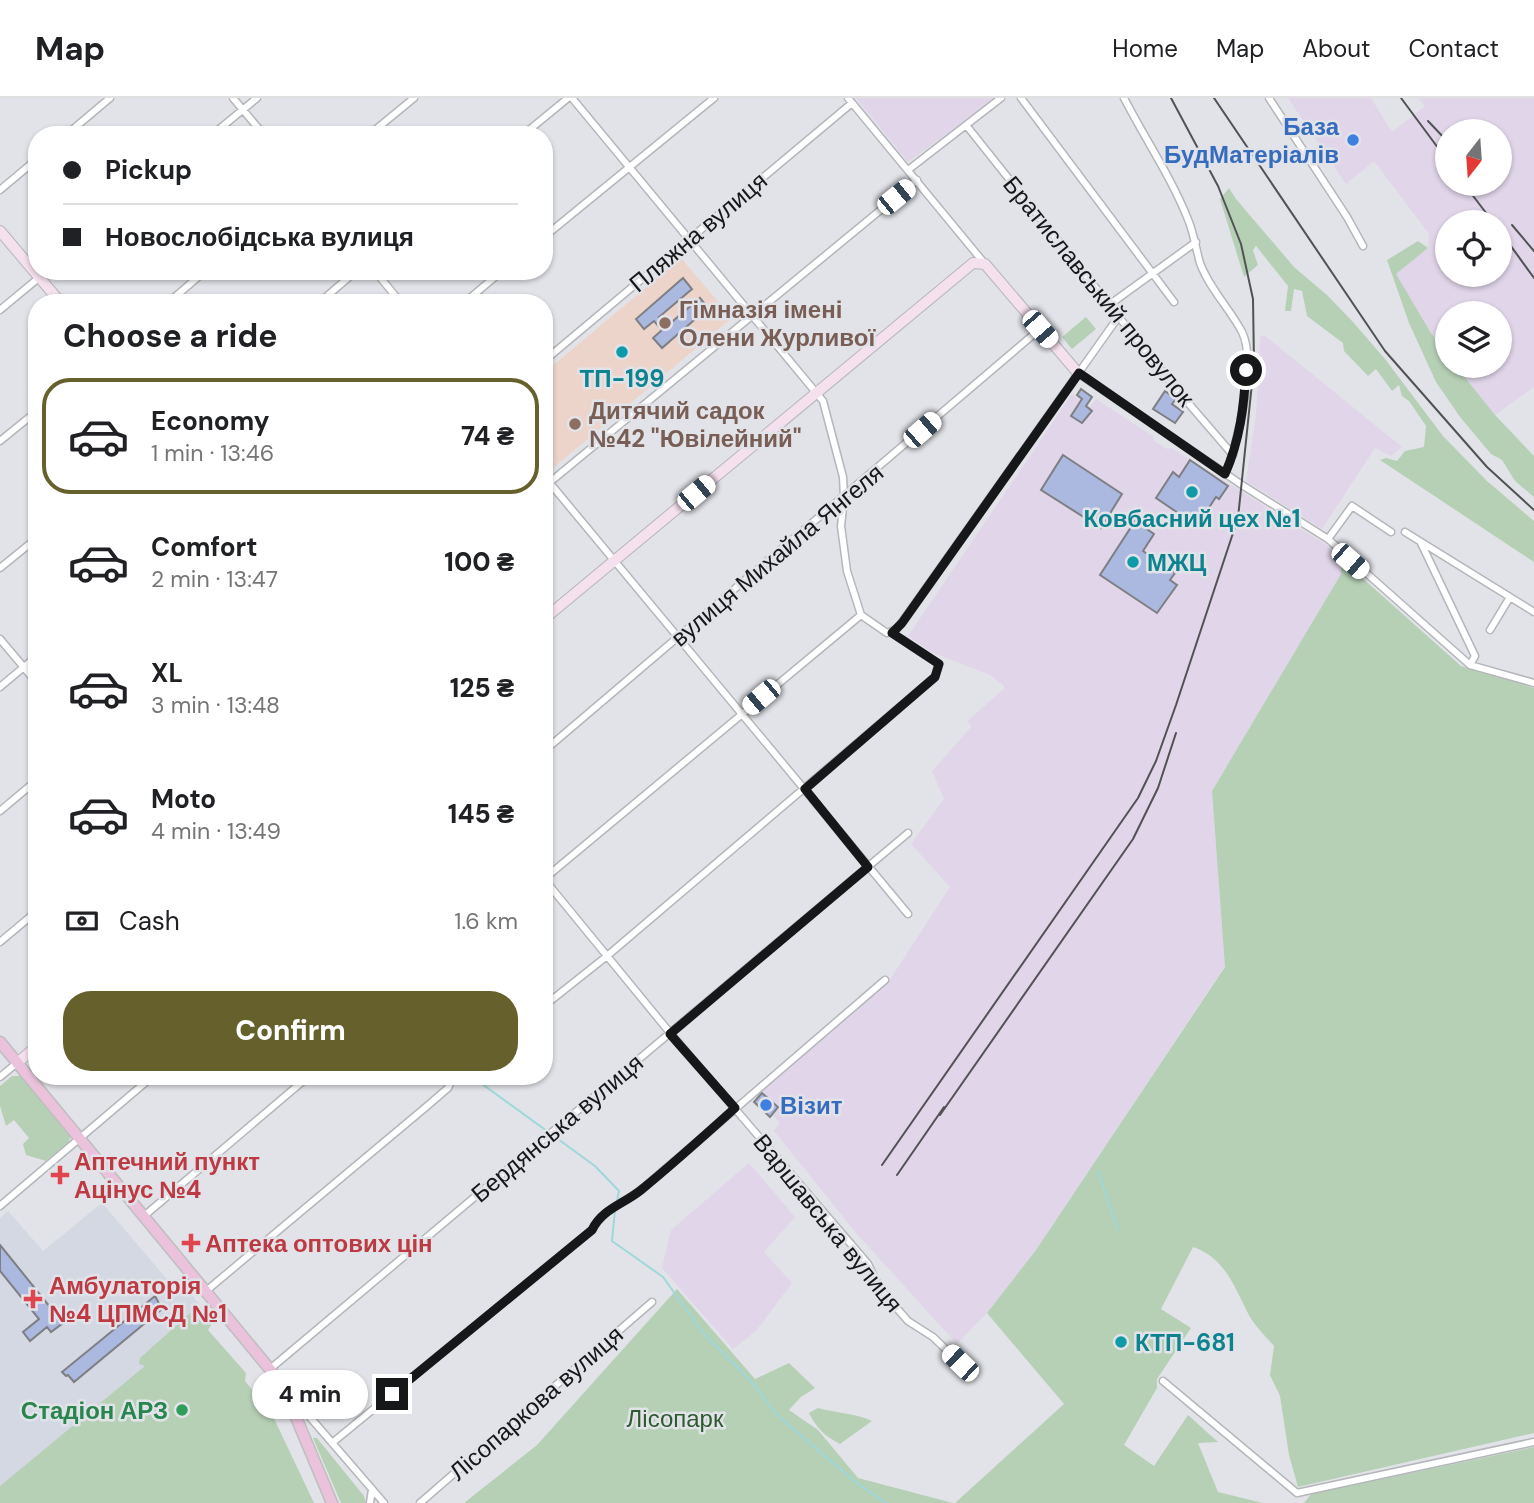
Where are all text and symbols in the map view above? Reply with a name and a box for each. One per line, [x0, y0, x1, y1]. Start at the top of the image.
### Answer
text: Map [35, 27, 105, 70]
text: Home [1112, 33, 1178, 64]
text: Map [1216, 33, 1264, 64]
text: About [1302, 33, 1371, 64]
text: Contact [1409, 33, 1499, 64]
place label: База БудМатеріалів [1164, 111, 1340, 170]
north arrow [1435, 119, 1512, 196]
map controls [1435, 119, 1512, 378]
marker: База БудМатеріалів [1345, 132, 1361, 148]
text: Pickup [105, 153, 192, 187]
street label: Пляжна вулиця [622, 165, 774, 299]
street label: Братиславський провулок [996, 169, 1202, 413]
car [874, 176, 919, 218]
button: locate [1435, 210, 1512, 287]
text: Новослобідська вулиця [105, 220, 414, 254]
place label: Гімназія імені Олени Журливої [679, 294, 876, 353]
button: layers [1435, 301, 1512, 378]
car [1019, 306, 1062, 352]
text: Choose a ride [63, 315, 278, 357]
marker: Гімназія імені Олени Журливої [657, 315, 673, 331]
marker: ТП-199 [614, 344, 630, 360]
route start [1230, 354, 1262, 386]
place label: ТП-199 [580, 363, 664, 394]
place label: Дитячий садок №42 "Ювілейний" [589, 395, 802, 454]
text: Economy [151, 404, 269, 438]
icon: car [67, 405, 130, 468]
car [900, 408, 945, 452]
marker: Дитячий садок №42 "Ювілейний" [567, 416, 583, 432]
text: 74 ₴ [461, 419, 514, 453]
text: 1 min · 13:46 [151, 438, 274, 468]
street label: вулиця Михайла Янгеля [664, 457, 890, 653]
car [674, 471, 719, 515]
marker: Ковбасний цех №1 [1184, 484, 1200, 500]
place label: Ковбасний цех №1 [1083, 503, 1301, 534]
text: Comfort [151, 530, 257, 564]
icon: car [67, 531, 130, 594]
car [1328, 539, 1373, 583]
text: 100 ₴ [444, 545, 514, 579]
place label: МЖЦ [1147, 547, 1207, 578]
marker: МЖЦ [1125, 554, 1141, 570]
text: 2 min · 13:47 [151, 564, 278, 594]
text: XL [151, 656, 183, 690]
icon: car [67, 657, 130, 720]
text: 125 ₴ [450, 671, 514, 705]
car [739, 675, 784, 719]
text: 3 min · 13:48 [151, 690, 280, 720]
text: Moto [151, 782, 216, 816]
icon: car [67, 783, 130, 846]
text: 145 ₴ [448, 797, 514, 831]
text: 4 min · 13:49 [151, 816, 281, 846]
icon: cash [63, 902, 101, 940]
text: Cash [119, 904, 180, 938]
text: 1.6 km [454, 906, 518, 936]
button: Confirm [63, 991, 518, 1071]
street label: Бердянська вулиця [465, 1047, 649, 1209]
place label: Візит [780, 1090, 843, 1121]
marker: Візит [758, 1097, 774, 1113]
street label: Варшавська вулиця [746, 1127, 910, 1319]
place label: Аптечний пункт Ацінус №4 [74, 1146, 260, 1205]
marker: Аптечний пункт Ацінус №4 [52, 1167, 68, 1183]
place label: Аптека оптових цін [205, 1228, 433, 1259]
marker: Аптека оптових цін [183, 1235, 199, 1251]
place label: Амбулаторія №4 ЦПМСД №1 [49, 1270, 227, 1329]
marker: Амбулаторія №4 ЦПМСД №1 [23, 1289, 43, 1309]
street label: Лісопаркова вулиця [443, 1319, 629, 1487]
place label: КТП-681 [1135, 1327, 1235, 1358]
marker: КТП-681 [1113, 1334, 1129, 1350]
car [938, 1341, 983, 1385]
callout: 4 min [252, 1370, 368, 1418]
route end [376, 1378, 408, 1410]
text: 4 min [279, 1379, 341, 1409]
place label: Стадіон АРЗ [21, 1395, 168, 1426]
marker: Стадіон АРЗ [174, 1402, 190, 1418]
park label: Лісопарк [627, 1403, 724, 1434]

